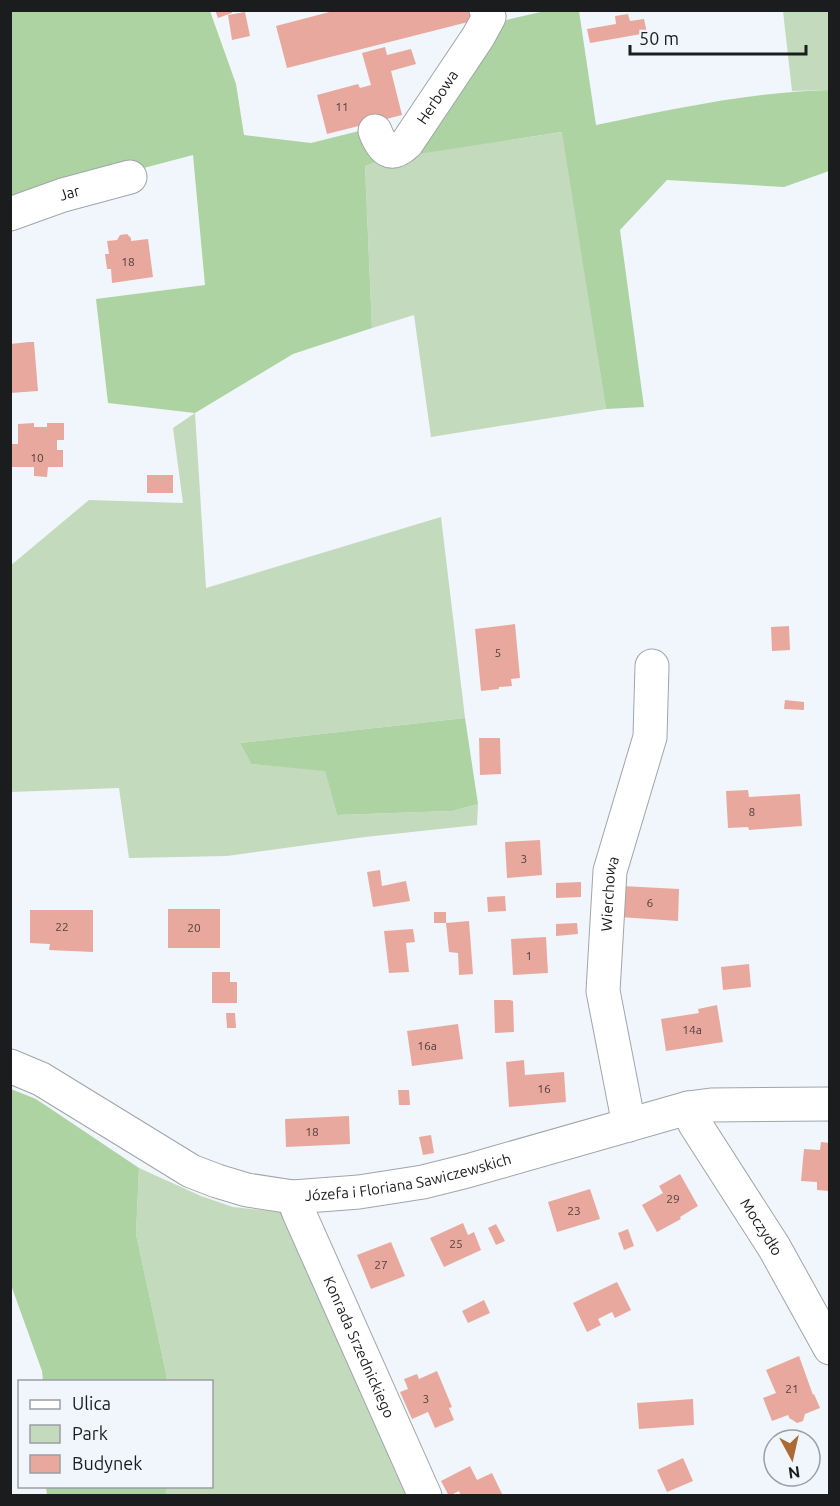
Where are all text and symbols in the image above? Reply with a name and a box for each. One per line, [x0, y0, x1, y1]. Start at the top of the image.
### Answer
scale bar [630, 18, 806, 56]
text: 50 m [639, 28, 679, 48]
street label: Herbowa [413, 67, 461, 127]
house number: 11 [335, 100, 349, 113]
street label: Jar [56, 182, 82, 204]
house number: 18 [121, 255, 135, 268]
house number: 10 [30, 451, 44, 464]
house number: 5 [495, 646, 501, 659]
house number: 8 [749, 805, 756, 818]
house number: 3 [521, 852, 527, 865]
street label: Wierchowa [597, 854, 622, 932]
house number: 6 [647, 896, 654, 909]
house number: 22 [55, 920, 69, 933]
house number: 20 [187, 921, 201, 934]
house number: 1 [526, 949, 532, 962]
house number: 14a [682, 1023, 702, 1036]
house number: 16a [417, 1039, 437, 1052]
house number: 16 [537, 1082, 551, 1095]
house number: 18 [305, 1125, 319, 1138]
street label: Józefa i Floriana Sawiczewskich [304, 1150, 513, 1204]
house number: 29 [666, 1192, 680, 1205]
street label: Moczydło [737, 1195, 786, 1258]
house number: 23 [567, 1204, 581, 1217]
house number: 25 [449, 1237, 463, 1250]
house number: 27 [374, 1258, 388, 1271]
street label: Konrada Srzednickiego [320, 1274, 398, 1420]
legend [18, 1380, 213, 1488]
house number: 21 [785, 1382, 799, 1395]
house number: 3 [423, 1392, 429, 1405]
text: Ulica [72, 1393, 111, 1413]
text: Park [72, 1423, 108, 1443]
north arrow [762, 1428, 822, 1488]
text: Budynek [72, 1453, 142, 1473]
text: N [787, 1463, 801, 1483]

